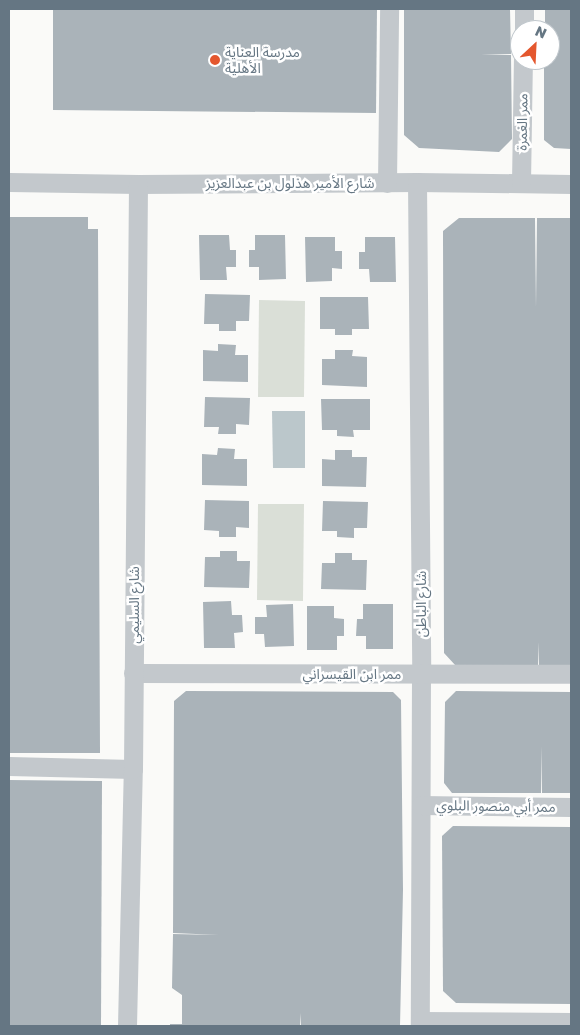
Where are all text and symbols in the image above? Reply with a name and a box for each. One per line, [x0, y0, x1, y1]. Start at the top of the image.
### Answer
north arrow [510, 20, 560, 70]
text: N [533, 22, 550, 42]
place label: مدرسة العناية الأهلية [225, 44, 300, 76]
marker: مدرسة العناية الأهلية [209, 54, 221, 66]
street label: ممر الغمرة [513, 93, 531, 151]
street label: شارع الأمير هذلول بن عبدالعزيز [206, 175, 374, 191]
street label: شارع السليمي [126, 566, 142, 644]
street label: شارع الباطن [413, 571, 429, 637]
street label: ممر ابن القيسراني [303, 666, 401, 682]
street label: ممر أبي منصور البلوي [436, 797, 556, 815]

